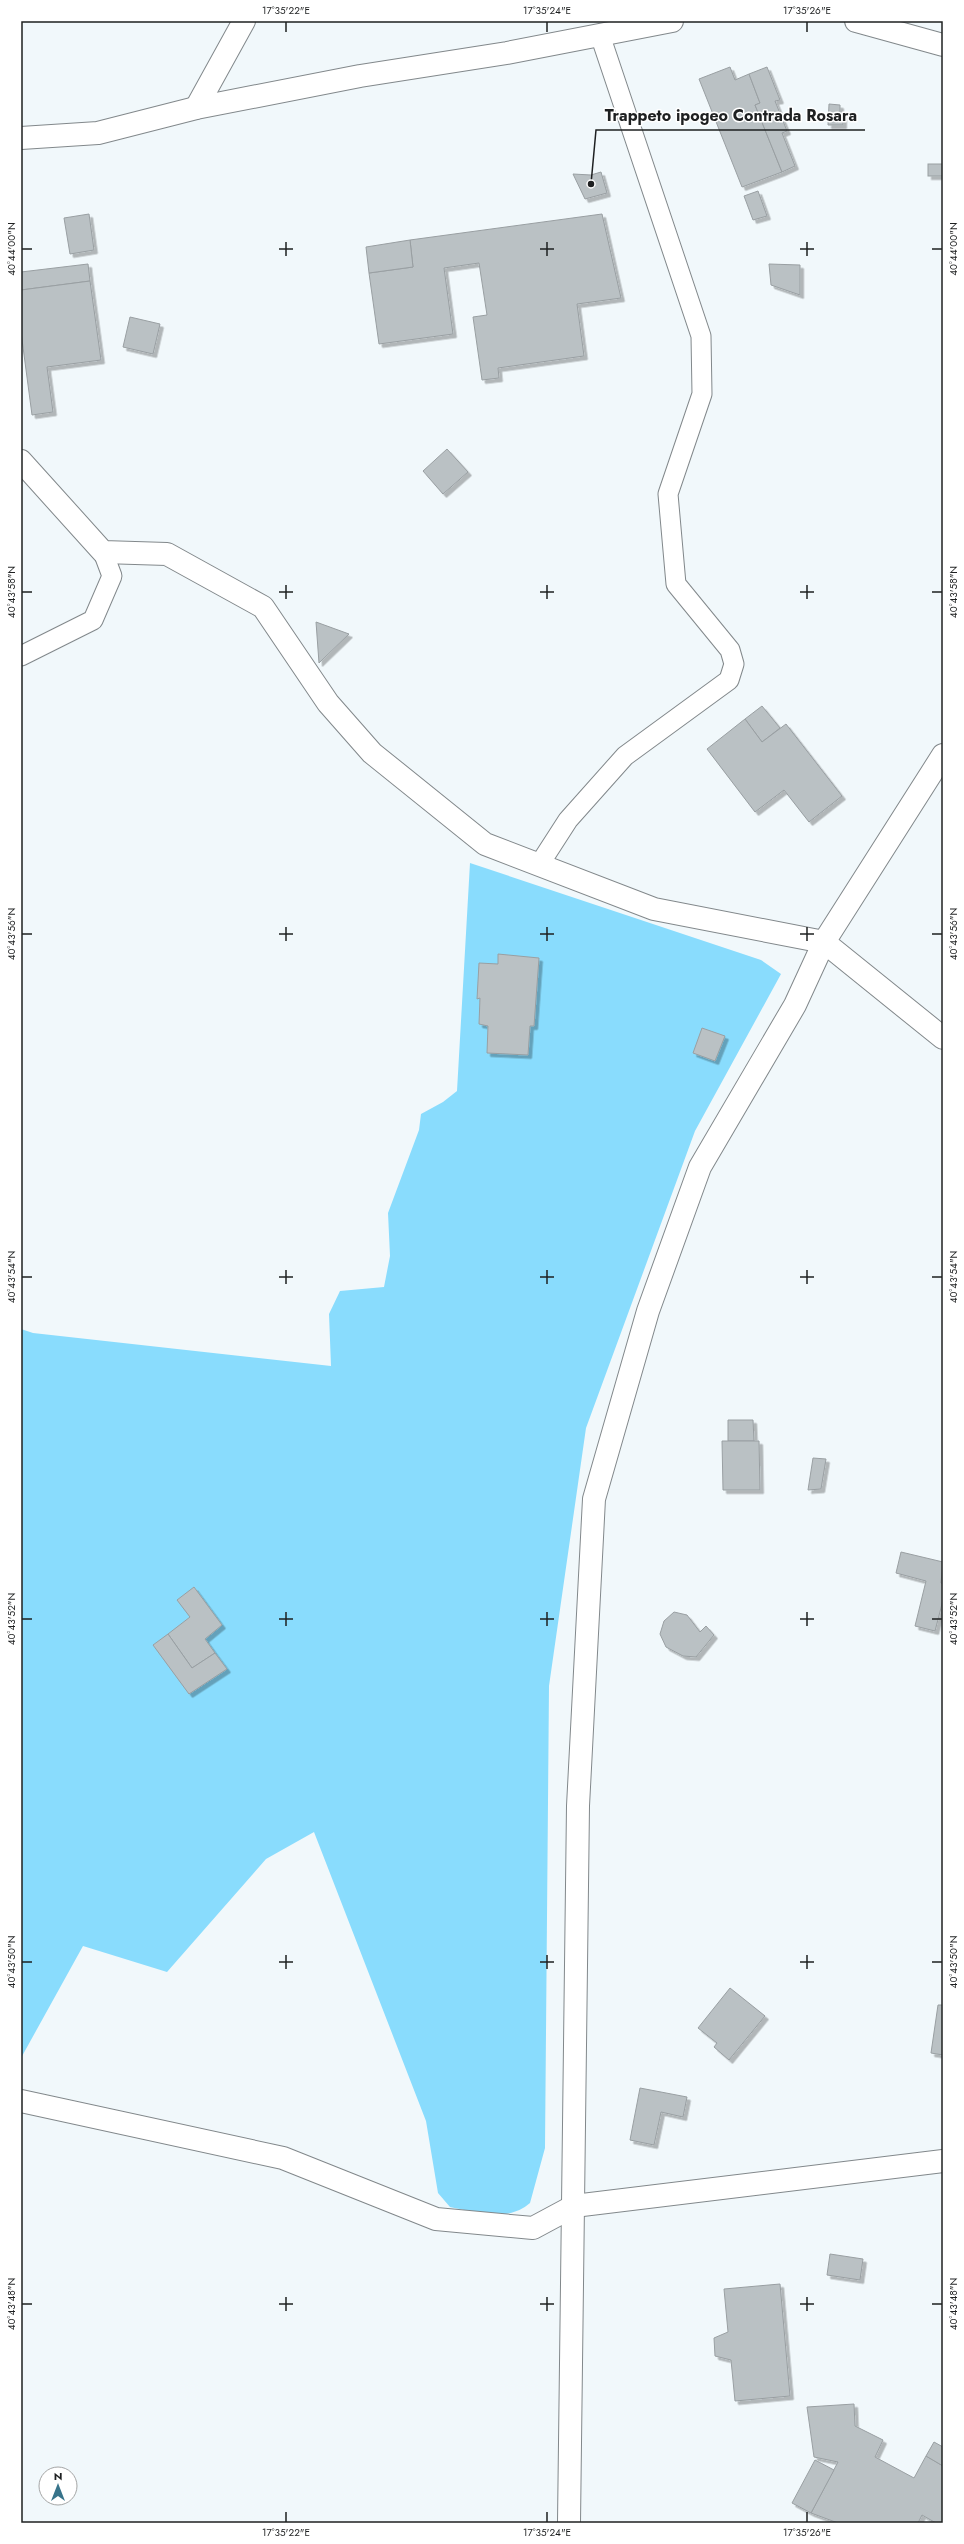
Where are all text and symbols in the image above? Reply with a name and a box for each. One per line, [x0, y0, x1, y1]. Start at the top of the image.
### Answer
text: 17°35'22"E [262, 3, 310, 18]
text: 17°35'24"E [523, 3, 571, 18]
text: 17°35'26"E [783, 3, 831, 18]
callout: Trappeto ipogeo Contrada Rosara [596, 102, 865, 130]
text: Trappeto ipogeo Contrada Rosara [605, 104, 857, 127]
text: 40°44'00"N [4, 222, 19, 276]
text: 40°44'00"N [946, 222, 961, 276]
text: 40°43'58"N [4, 566, 19, 618]
text: 40°43'58"N [946, 566, 961, 618]
text: 40°43'56"N [4, 908, 19, 960]
text: 40°43'56"N [946, 908, 961, 960]
text: 40°43'54"N [4, 1251, 19, 1303]
text: 40°43'54"N [946, 1251, 961, 1303]
text: 40°43'52"N [4, 1593, 19, 1645]
text: 40°43'52"N [946, 1593, 961, 1645]
text: 40°43'50"N [4, 1936, 19, 1988]
text: 40°43'50"N [946, 1936, 961, 1988]
text: 40°43'48"N [4, 2278, 19, 2330]
text: 40°43'48"N [946, 2278, 961, 2330]
north arrow [38, 2466, 78, 2506]
text: N [54, 2468, 62, 2484]
text: 17°35'22"E [262, 2525, 310, 2540]
text: 17°35'24"E [523, 2525, 571, 2540]
text: 17°35'26"E [783, 2525, 831, 2540]

